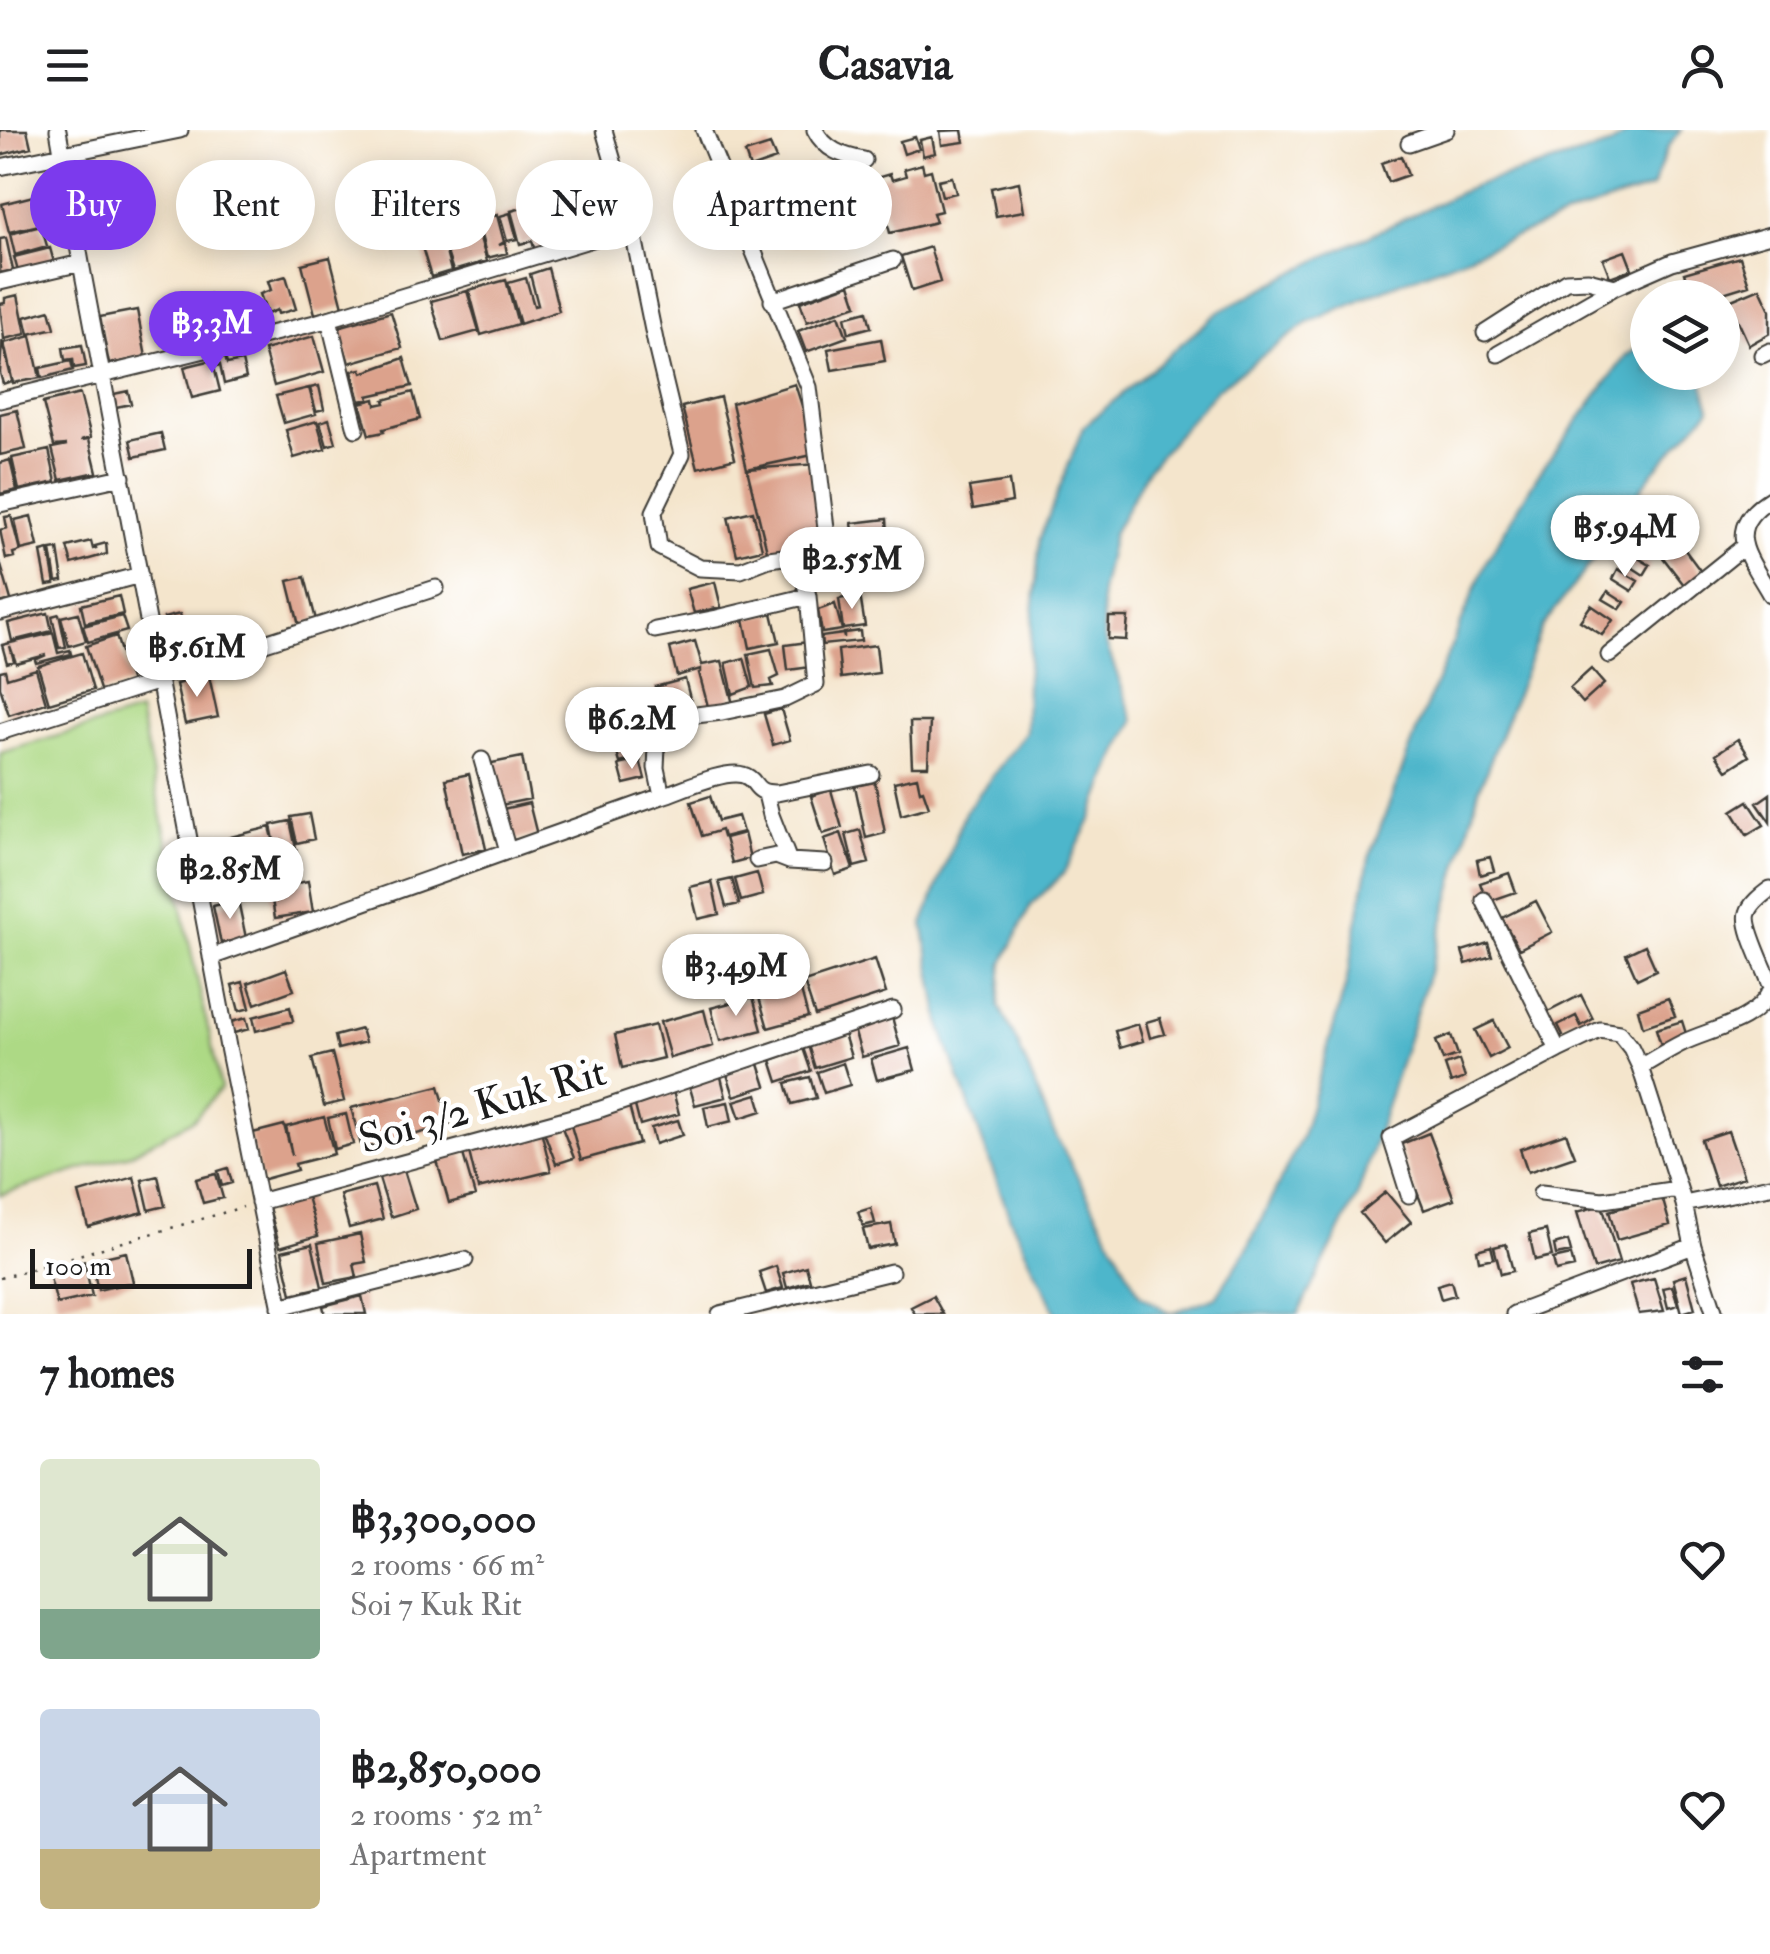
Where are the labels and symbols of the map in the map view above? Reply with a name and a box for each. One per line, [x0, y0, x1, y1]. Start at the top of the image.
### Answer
pin: ฿3.3M [142, 291, 282, 376]
pin: ฿5.94M [1544, 495, 1706, 580]
pin: ฿2.55M [771, 527, 933, 612]
pin: ฿5.61M [116, 615, 278, 700]
pin: ฿6.2M [562, 687, 702, 772]
pin: ฿2.85M [149, 837, 311, 922]
pin: ฿3.49M [655, 934, 817, 1019]
street label: Soi 3/2 Kuk Rit [353, 1046, 612, 1166]
scale bar [30, 1244, 252, 1288]

